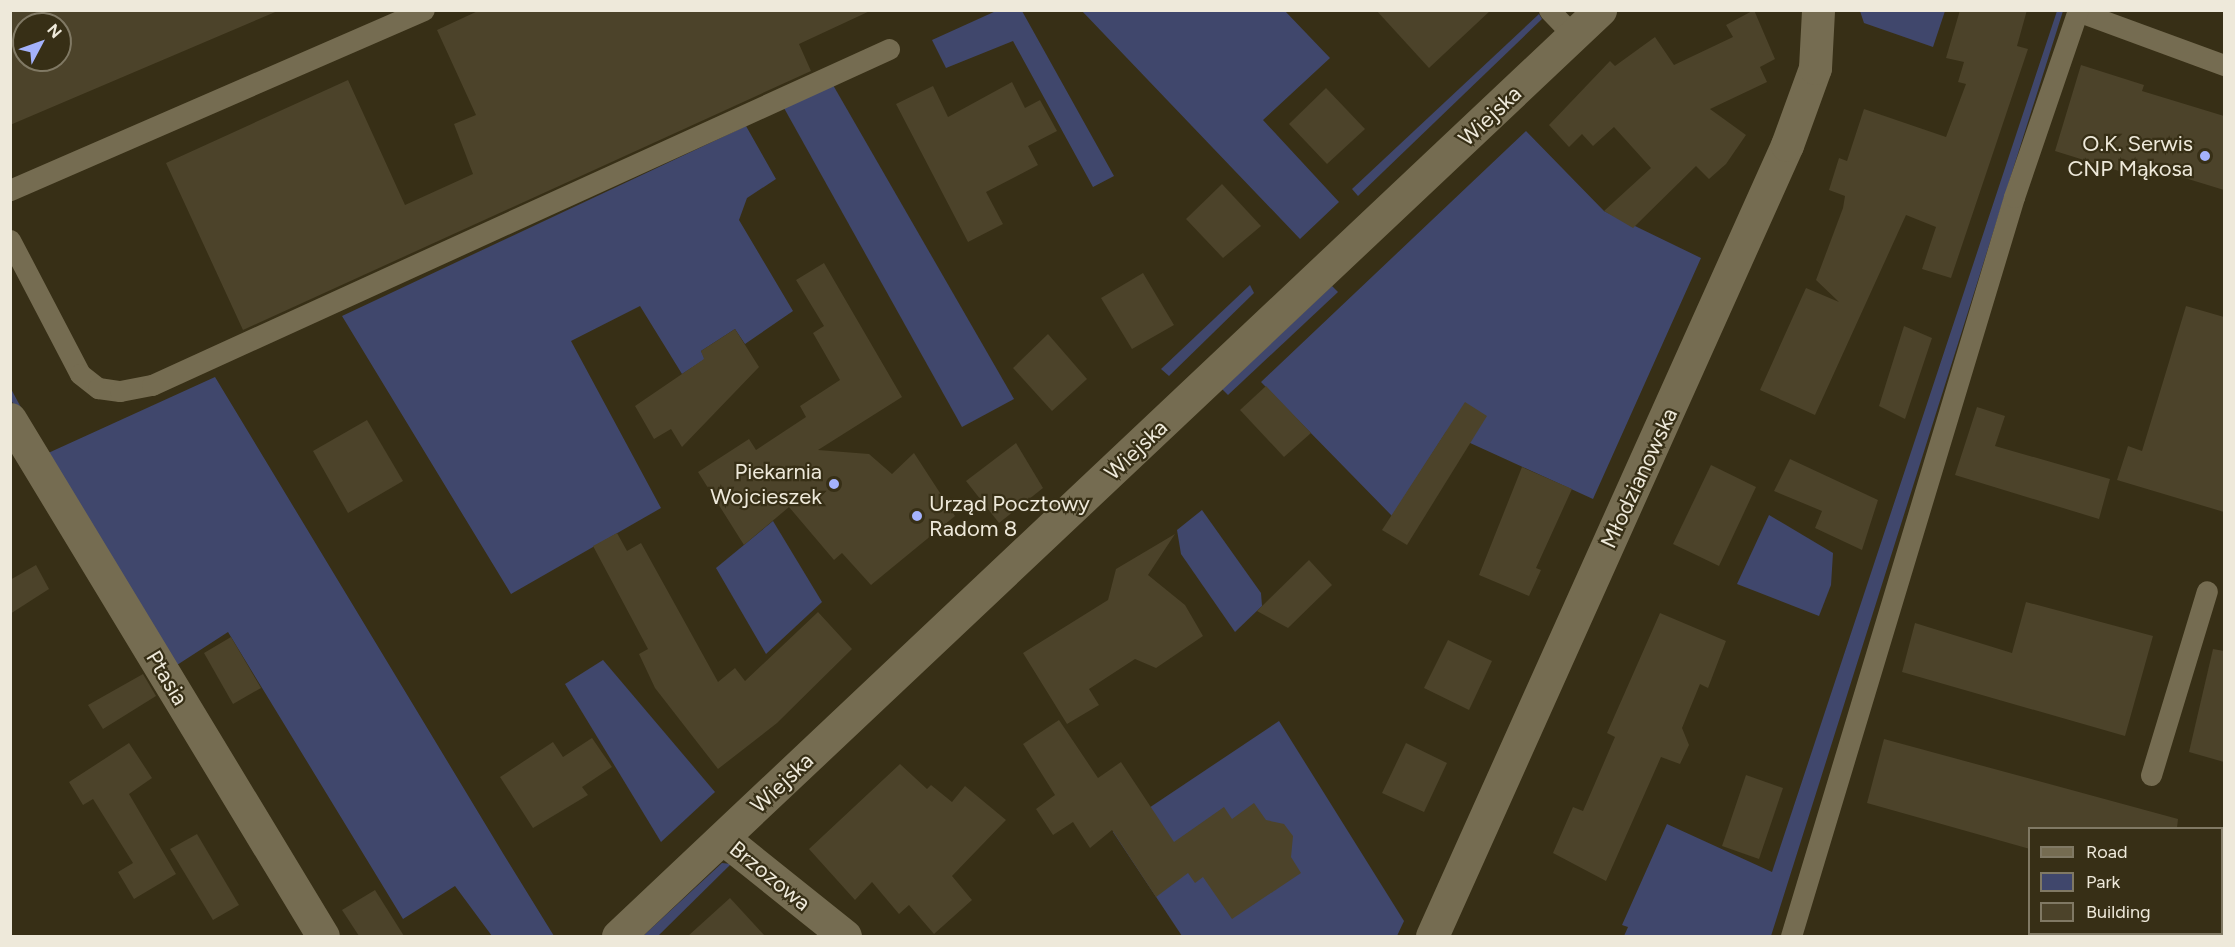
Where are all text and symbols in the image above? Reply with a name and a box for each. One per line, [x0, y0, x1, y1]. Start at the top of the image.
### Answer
north arrow [12, 12, 72, 72]
text: N [43, 20, 66, 42]
street label: Wiejska [1453, 80, 1527, 152]
place label: O.K. Serwis CNP Mąkosa [2067, 130, 2193, 182]
marker: O.K. Serwis CNP Mąkosa [2198, 149, 2212, 163]
street label: Młodzianowska [1595, 404, 1683, 552]
street label: Wiejska [1099, 414, 1173, 486]
place label: Piekarnia Wojcieszek [710, 458, 822, 510]
marker: Piekarnia Wojcieszek [827, 477, 841, 491]
place label: Urząd Pocztowy Radom 8 [929, 490, 1090, 542]
marker: Urząd Pocztowy Radom 8 [910, 509, 924, 523]
street label: Ptasia [141, 646, 193, 710]
street label: Wiejska [745, 747, 819, 819]
legend [2028, 827, 2223, 935]
street label: Brzozowa [724, 836, 816, 916]
text: Road [2086, 841, 2127, 863]
text: Park [2086, 871, 2120, 893]
text: Building [2086, 901, 2151, 923]

